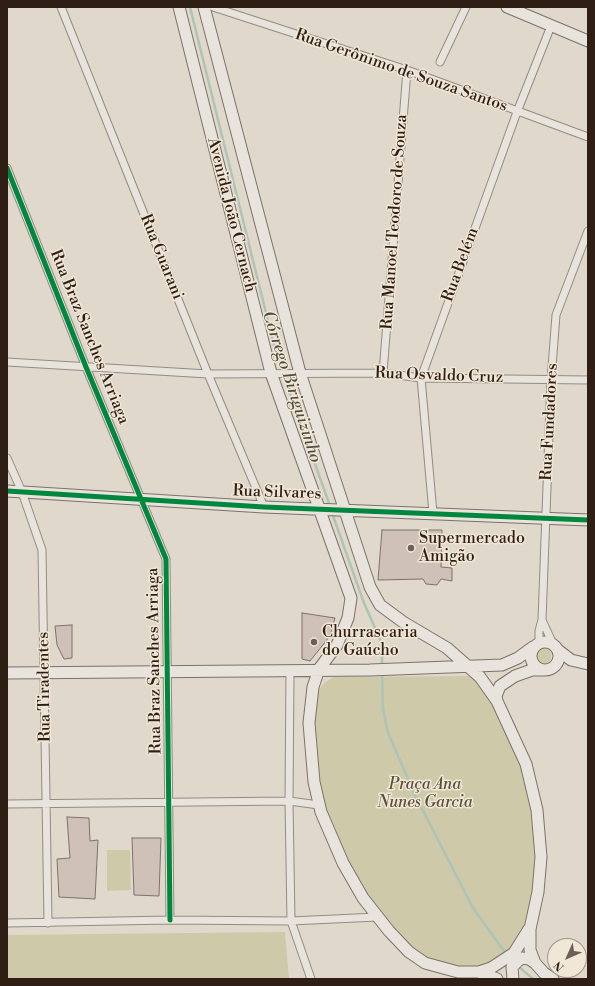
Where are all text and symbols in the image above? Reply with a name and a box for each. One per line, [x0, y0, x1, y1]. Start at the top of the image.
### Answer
street label: Rua Gerônimo de Souza Santos [292, 26, 510, 116]
street label: Rua Manoel Teodoro de Souza [378, 114, 412, 330]
street label: Avenida João Cernach [202, 136, 260, 294]
street label: Rua Guarani [135, 212, 187, 302]
street label: Rua Belém [439, 225, 483, 305]
street label: Rua Braz Sanches Arriaga [45, 247, 133, 427]
water label: Córrego Biriguizinho [257, 309, 325, 465]
street label: Rua Fundadores [537, 363, 563, 481]
street label: Rua Osvaldo Cruz [374, 364, 504, 388]
street label: Rua Silvares [232, 482, 322, 504]
place label: Supermercado Amigão [419, 529, 525, 567]
marker: Supermercado Amigão [406, 543, 416, 553]
street label: Rua Braz Sanches Arriaga [144, 568, 166, 754]
place label: Churrascaria do Gaúcho [322, 623, 418, 661]
street label: Rua Tiradentes [34, 632, 56, 742]
marker: Churrascaria do Gaúcho [309, 637, 319, 647]
park label: Praça Ana Nunes Garcia [377, 775, 473, 813]
north arrow [547, 938, 587, 978]
text: N [551, 958, 567, 974]

